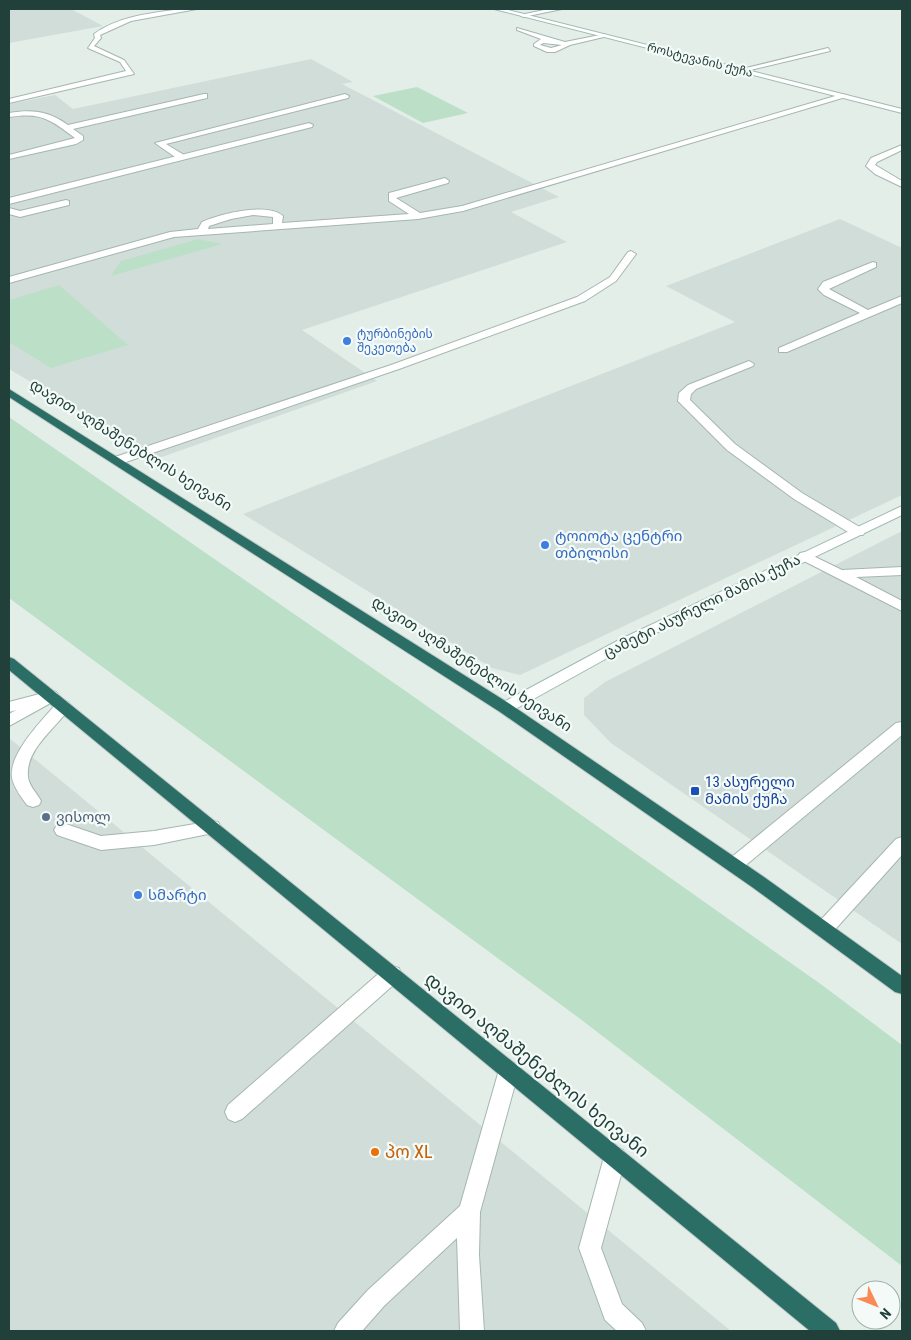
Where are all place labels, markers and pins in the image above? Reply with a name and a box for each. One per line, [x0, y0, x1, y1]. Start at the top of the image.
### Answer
place label: ტურბინების შეკეთება [357, 327, 433, 355]
marker: ტურბინების შეკეთება [341, 335, 353, 347]
place label: ტოიოტა ცენტრი თბილისი [555, 527, 682, 562]
marker: ტოიოტა ცენტრი თბილისი [539, 539, 551, 551]
place label: 13 ასურელი მამის ქუჩა [705, 773, 795, 808]
marker: 13 ასურელი მამის ქუჩა [689, 785, 701, 797]
place label: ვისოლ [56, 808, 111, 826]
marker: ვისოლ [40, 811, 52, 823]
place label: სმარტი [148, 886, 207, 904]
marker: სმარტი [132, 889, 144, 901]
place label: პო XL [385, 1141, 433, 1162]
marker: პო XL [369, 1146, 381, 1158]

